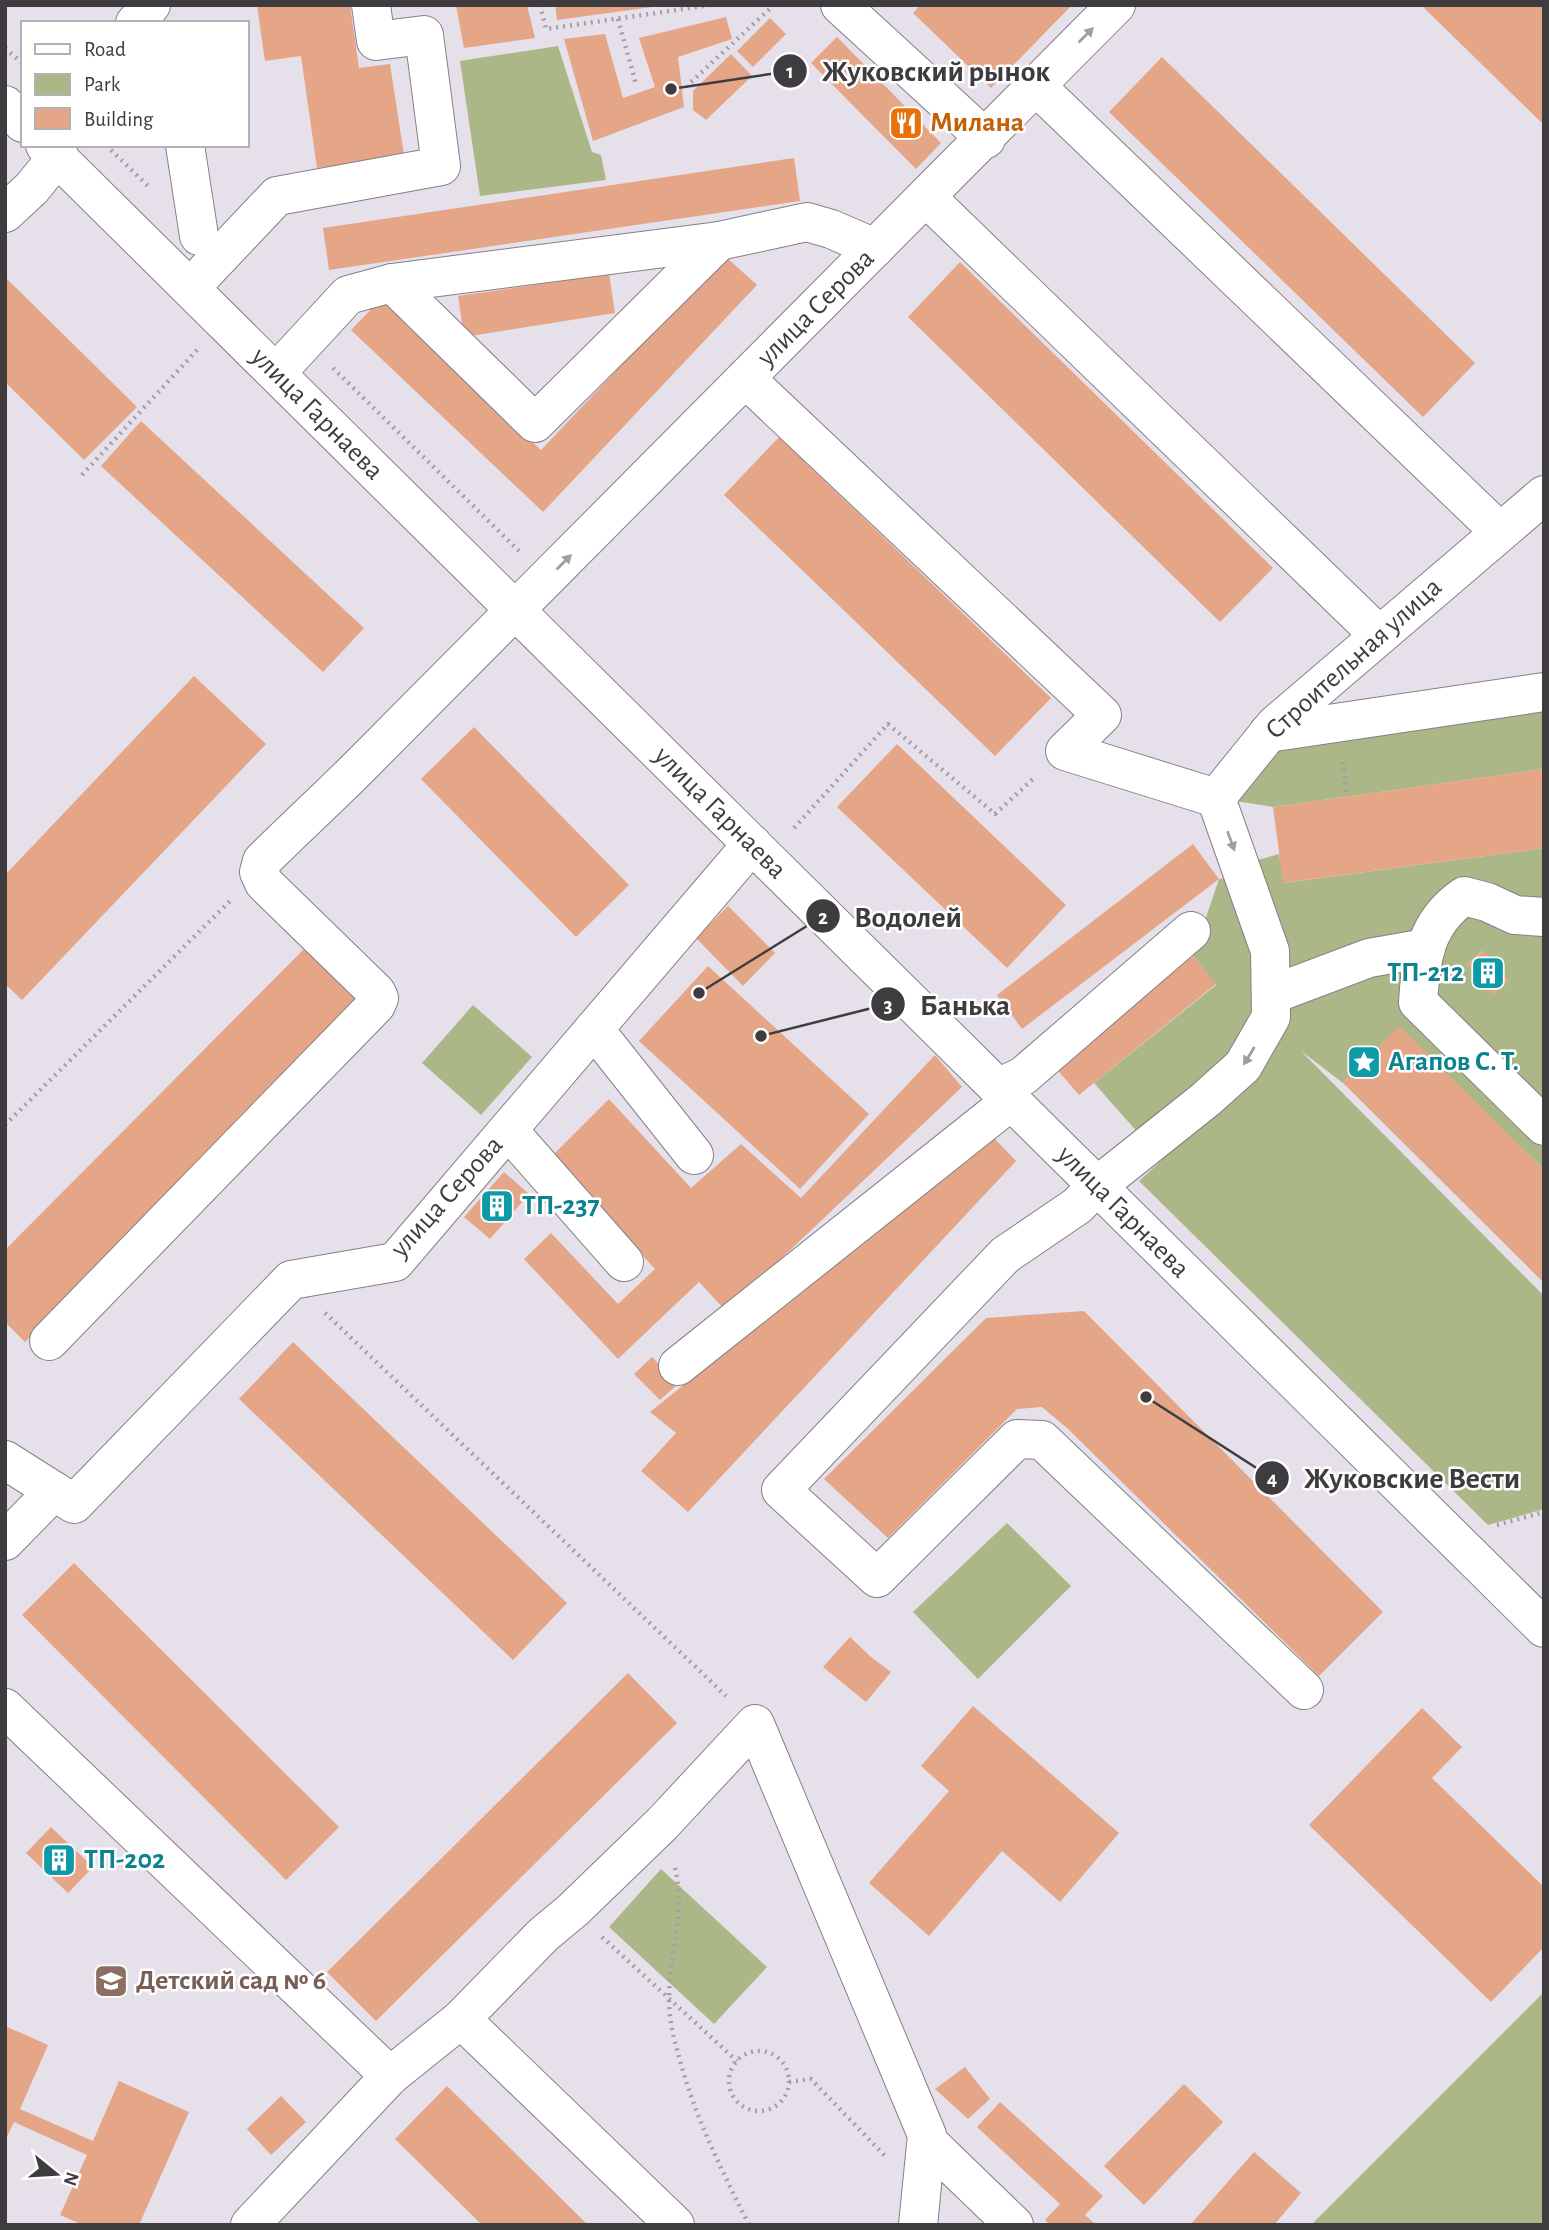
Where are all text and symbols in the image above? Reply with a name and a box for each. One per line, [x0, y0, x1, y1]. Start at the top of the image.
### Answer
legend [21, 21, 248, 147]
one-way arrow [1077, 28, 1094, 44]
text: Road [84, 39, 126, 60]
callout: Жуковский рынок [773, 45, 1064, 96]
text: Жуковский рынок [822, 57, 1050, 87]
text: 1 [786, 61, 794, 82]
text: Park [84, 74, 121, 95]
restaurant icon: Милана [887, 104, 925, 142]
text: Building [84, 109, 154, 130]
place label: Милана [930, 109, 1024, 137]
street label: улица Серова [751, 244, 880, 373]
street label: улица Гарнаева [245, 342, 389, 486]
one-way arrow [555, 554, 572, 571]
street label: Строительная улица [1261, 573, 1448, 745]
street label: улица Гарнаева [648, 741, 792, 885]
one-way arrow [1226, 831, 1237, 852]
callout: Водолей [805, 891, 976, 942]
text: Водолей [854, 903, 962, 933]
text: 2 [818, 907, 828, 928]
building icon: ТП-212 [1469, 954, 1507, 992]
place label: ТП-212 [1387, 959, 1464, 987]
callout: Банька [870, 979, 1024, 1030]
text: Банька [920, 991, 1010, 1021]
text: 3 [883, 995, 893, 1016]
place icon: Агапов С. Т. [1345, 1043, 1383, 1081]
one-way arrow [1242, 1046, 1255, 1065]
place label: Агапов С. Т. [1388, 1048, 1519, 1076]
street label: улица Серова [385, 1131, 509, 1264]
street label: улица Гарнаева [1051, 1140, 1195, 1284]
building icon: ТП-237 [478, 1187, 516, 1225]
place label: ТП-237 [522, 1192, 600, 1220]
callout: Жуковские Вести [1254, 1452, 1534, 1503]
text: Жуковские Вести [1304, 1464, 1520, 1494]
text: 4 [1267, 1468, 1277, 1489]
building icon: ТП-202 [40, 1841, 78, 1879]
place label: ТП-202 [84, 1846, 165, 1874]
school or university icon: Детский сад № 6 [92, 1962, 130, 2000]
place label: Детский сад № 6 [136, 1967, 326, 1995]
north arrow [21, 2139, 91, 2209]
text: N [60, 2170, 82, 2188]

